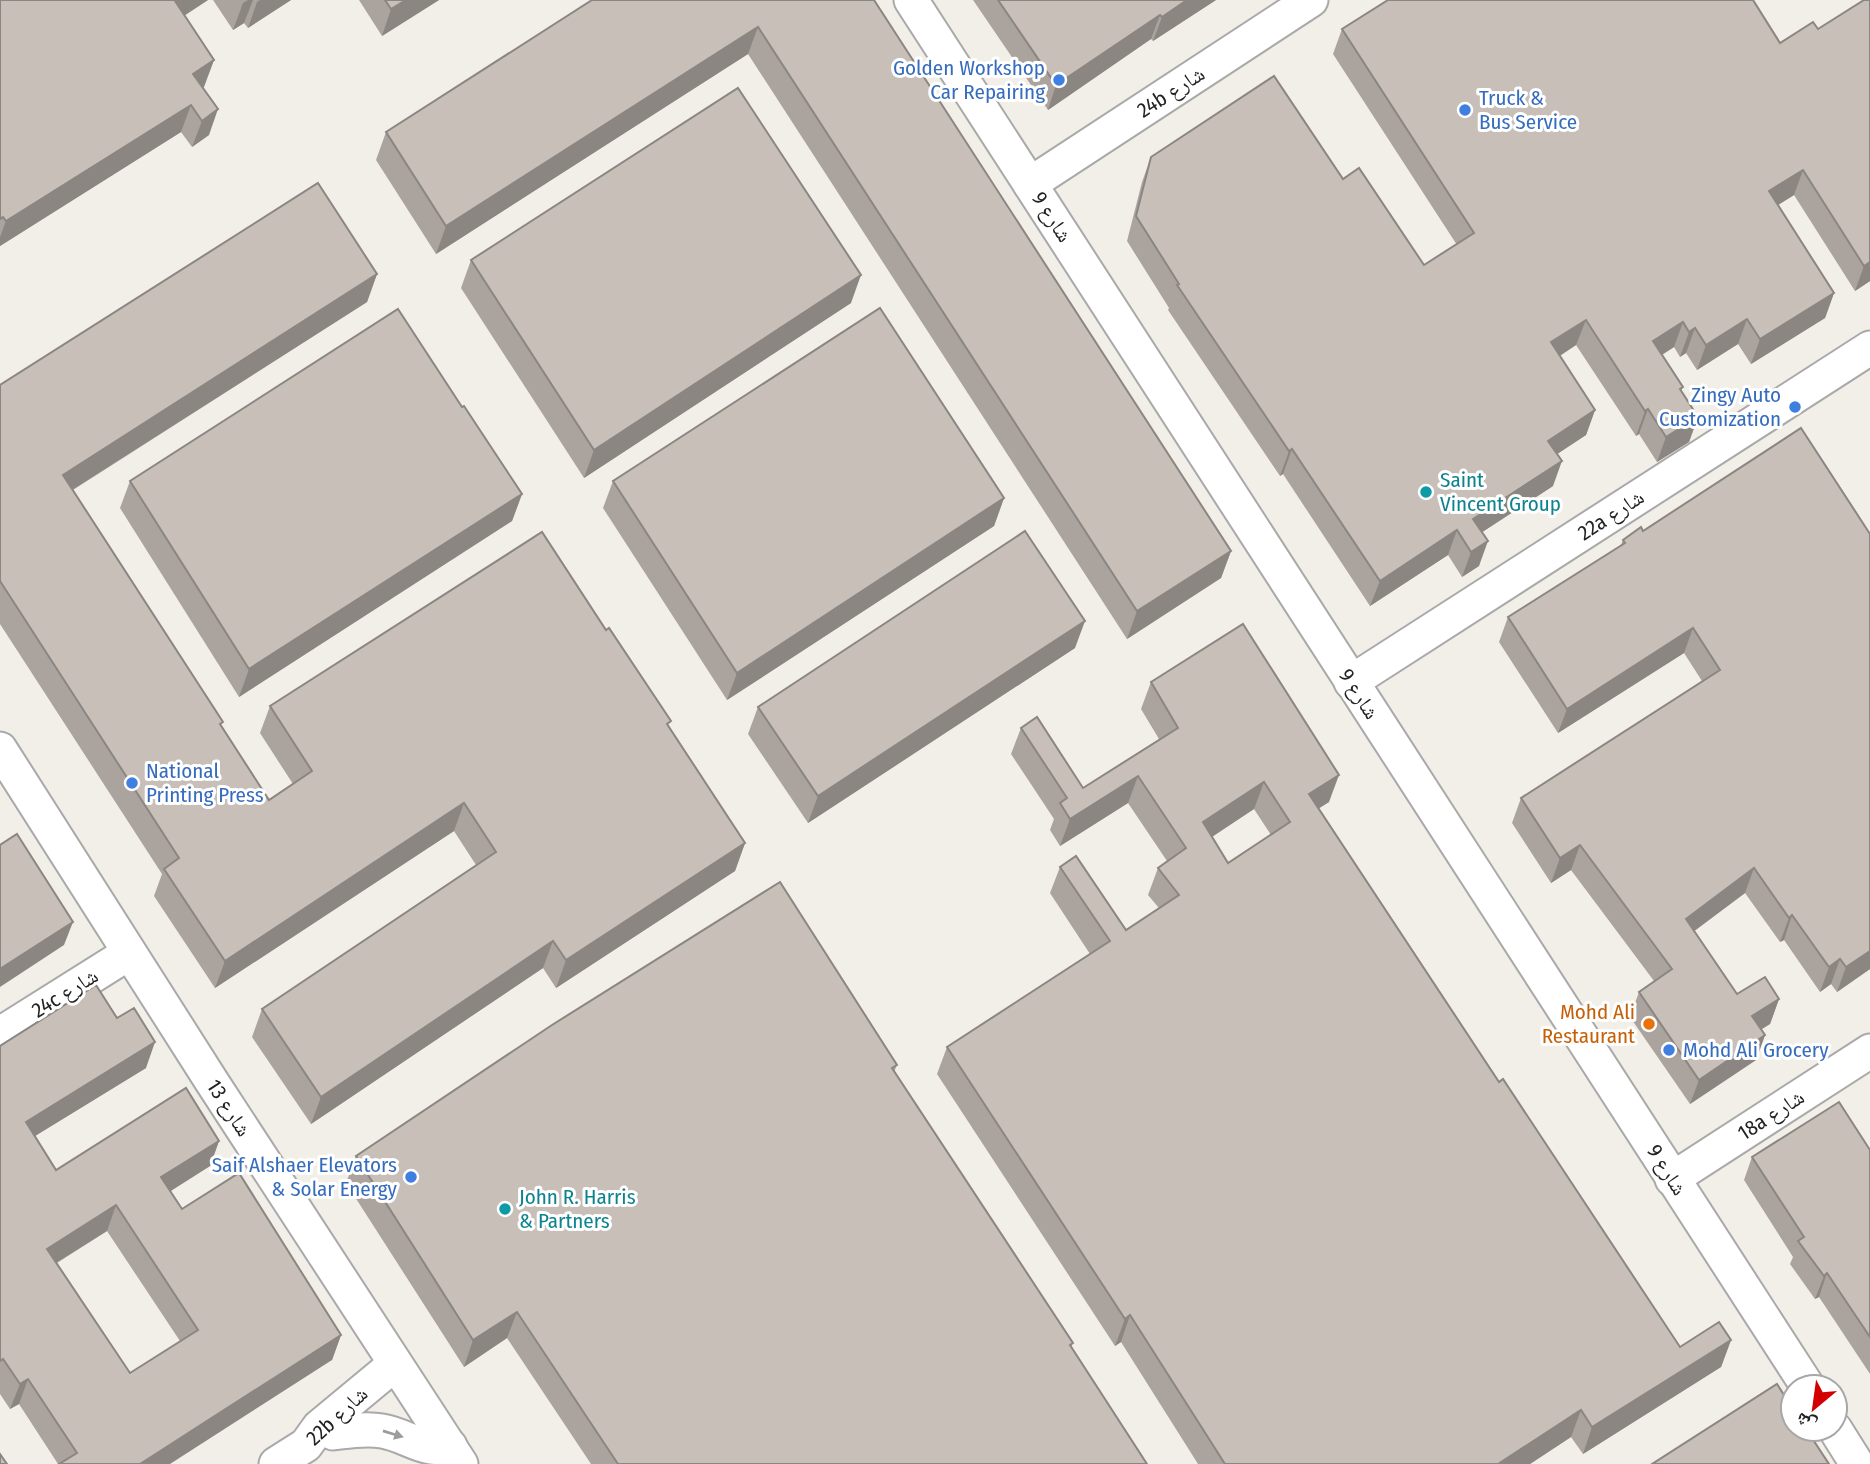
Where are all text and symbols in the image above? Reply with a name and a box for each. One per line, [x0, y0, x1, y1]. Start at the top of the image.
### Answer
place label: Golden Workshop Car Repairing [893, 55, 1045, 105]
street label: 24b شارع [1132, 61, 1210, 123]
marker: Golden Workshop Car Repairing [1051, 72, 1067, 88]
place label: Truck & Bus Service [1479, 85, 1577, 135]
marker: Truck & Bus Service [1457, 102, 1473, 118]
street label: شارع 9 [1026, 187, 1078, 247]
place label: Zingy Auto Customization [1659, 382, 1781, 432]
marker: Zingy Auto Customization [1787, 399, 1803, 415]
place label: Saint Vincent Group [1440, 467, 1561, 517]
marker: Saint Vincent Group [1418, 484, 1434, 500]
street label: 22a شارع [1573, 484, 1649, 546]
street label: شارع 9 [1333, 664, 1385, 724]
place label: National Printing Press [146, 758, 264, 808]
marker: National Printing Press [124, 775, 140, 791]
street label: 24c شارع [27, 963, 103, 1023]
place label: Mohd Ali Restaurant [1542, 999, 1635, 1049]
marker: Mohd Ali Restaurant [1641, 1016, 1657, 1032]
place label: Mohd Ali Grocery [1683, 1037, 1829, 1063]
marker: Mohd Ali Grocery [1661, 1042, 1677, 1058]
street label: شارع 13 [201, 1075, 257, 1141]
street label: 18a شارع [1733, 1084, 1809, 1146]
street label: شارع 9 [1641, 1140, 1693, 1200]
place label: Saif Alshaer Elevators & Solar Energy [212, 1152, 398, 1202]
marker: Saif Alshaer Elevators & Solar Energy [403, 1169, 419, 1185]
place label: John R. Harris & Partners [519, 1184, 636, 1234]
marker: John R. Harris & Partners [497, 1201, 513, 1217]
north arrow [1779, 1373, 1849, 1443]
street label: 22b شارع [301, 1381, 373, 1451]
text: ش [1792, 1407, 1820, 1437]
one-way arrow [382, 1429, 403, 1439]

